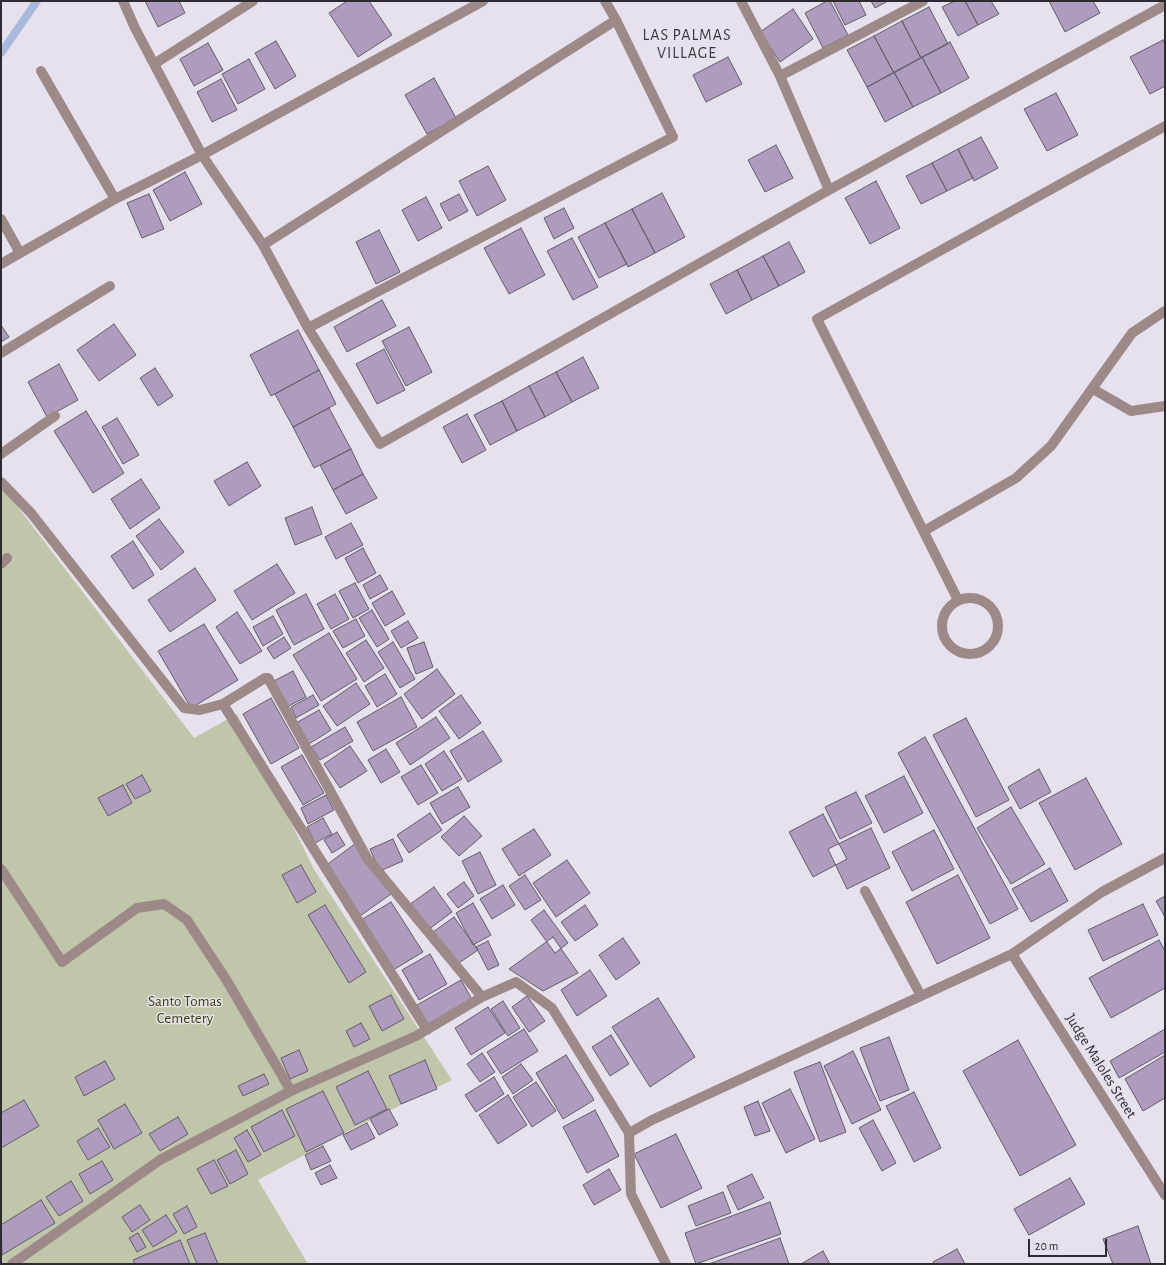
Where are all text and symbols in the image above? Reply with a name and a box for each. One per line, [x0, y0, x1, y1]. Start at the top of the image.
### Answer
district label: LAS PALMAS VILLAGE [643, 25, 731, 63]
park label: Santo Tomas Cemetery [148, 992, 222, 1027]
street label: Judge Maloles Street [1062, 1010, 1140, 1122]
scale bar [1030, 1231, 1109, 1257]
text: 20 m [1035, 1240, 1058, 1252]

